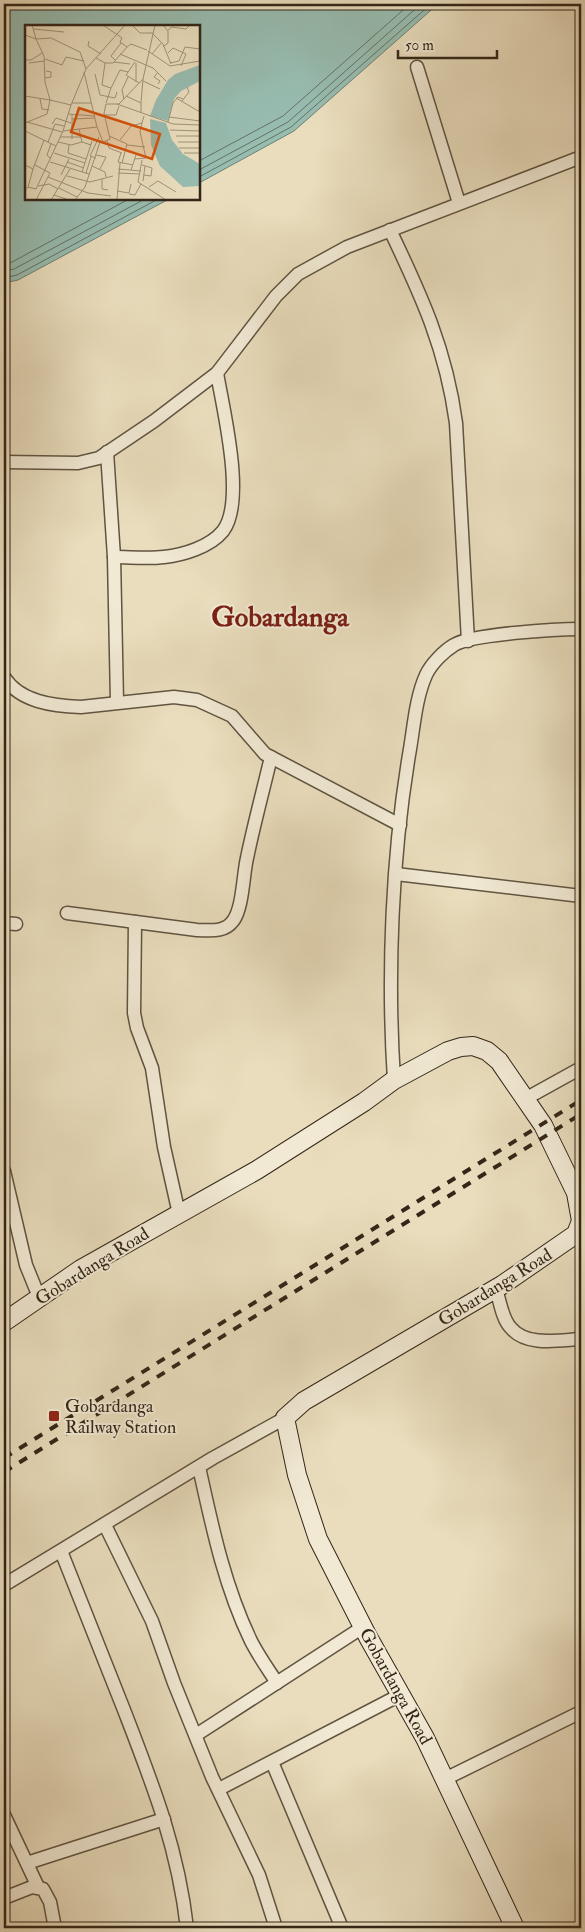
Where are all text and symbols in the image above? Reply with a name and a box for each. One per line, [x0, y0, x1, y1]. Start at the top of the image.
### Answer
inset map [25, 25, 200, 200]
scale bar [398, 28, 496, 60]
text: 50 m [405, 36, 434, 55]
district label: Gobardanga [211, 600, 350, 635]
street label: Gobardanga Road [31, 1222, 154, 1311]
street label: Gobardanga Road [434, 1243, 557, 1332]
place label: Gobardanga Railway Station [65, 1395, 176, 1439]
marker: Gobardanga Railway Station [47, 1409, 61, 1423]
street label: Gobardanga Road [354, 1624, 437, 1749]

